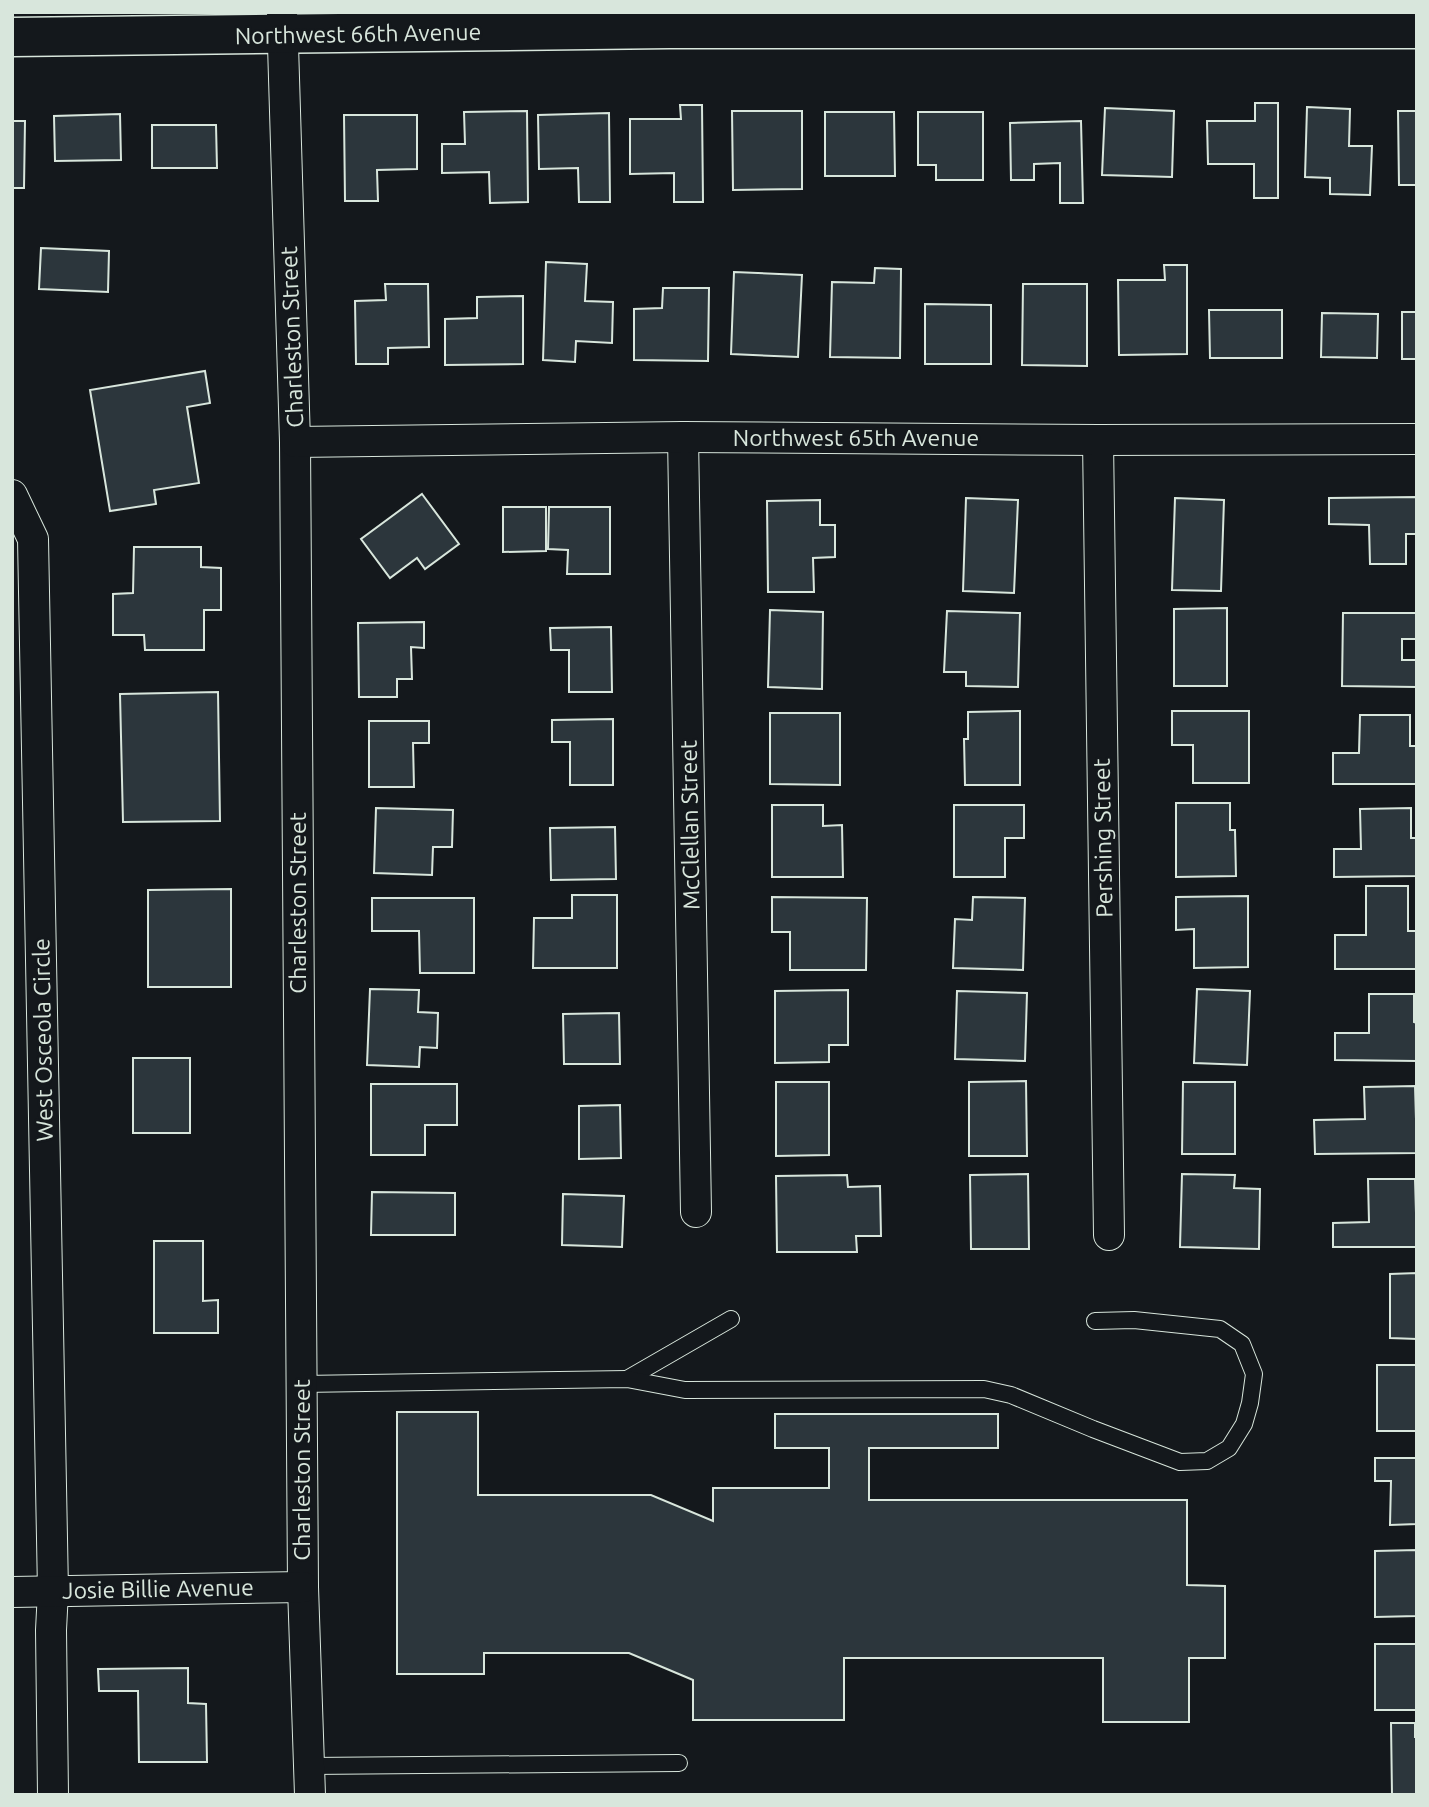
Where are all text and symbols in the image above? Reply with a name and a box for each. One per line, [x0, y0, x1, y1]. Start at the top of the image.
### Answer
street label: Northwest 66th Avenue [235, 19, 481, 48]
street label: Charleston Street [276, 246, 307, 428]
street label: Northwest 65th Avenue [733, 425, 979, 450]
street label: McClellan Street [676, 740, 703, 910]
street label: Pershing Street [1089, 758, 1116, 918]
street label: Charleston Street [285, 812, 310, 994]
street label: West Osceola Circle [28, 938, 57, 1142]
street label: Charleston Street [289, 1379, 314, 1561]
street label: Josie Billie Avenue [62, 1574, 254, 1603]

